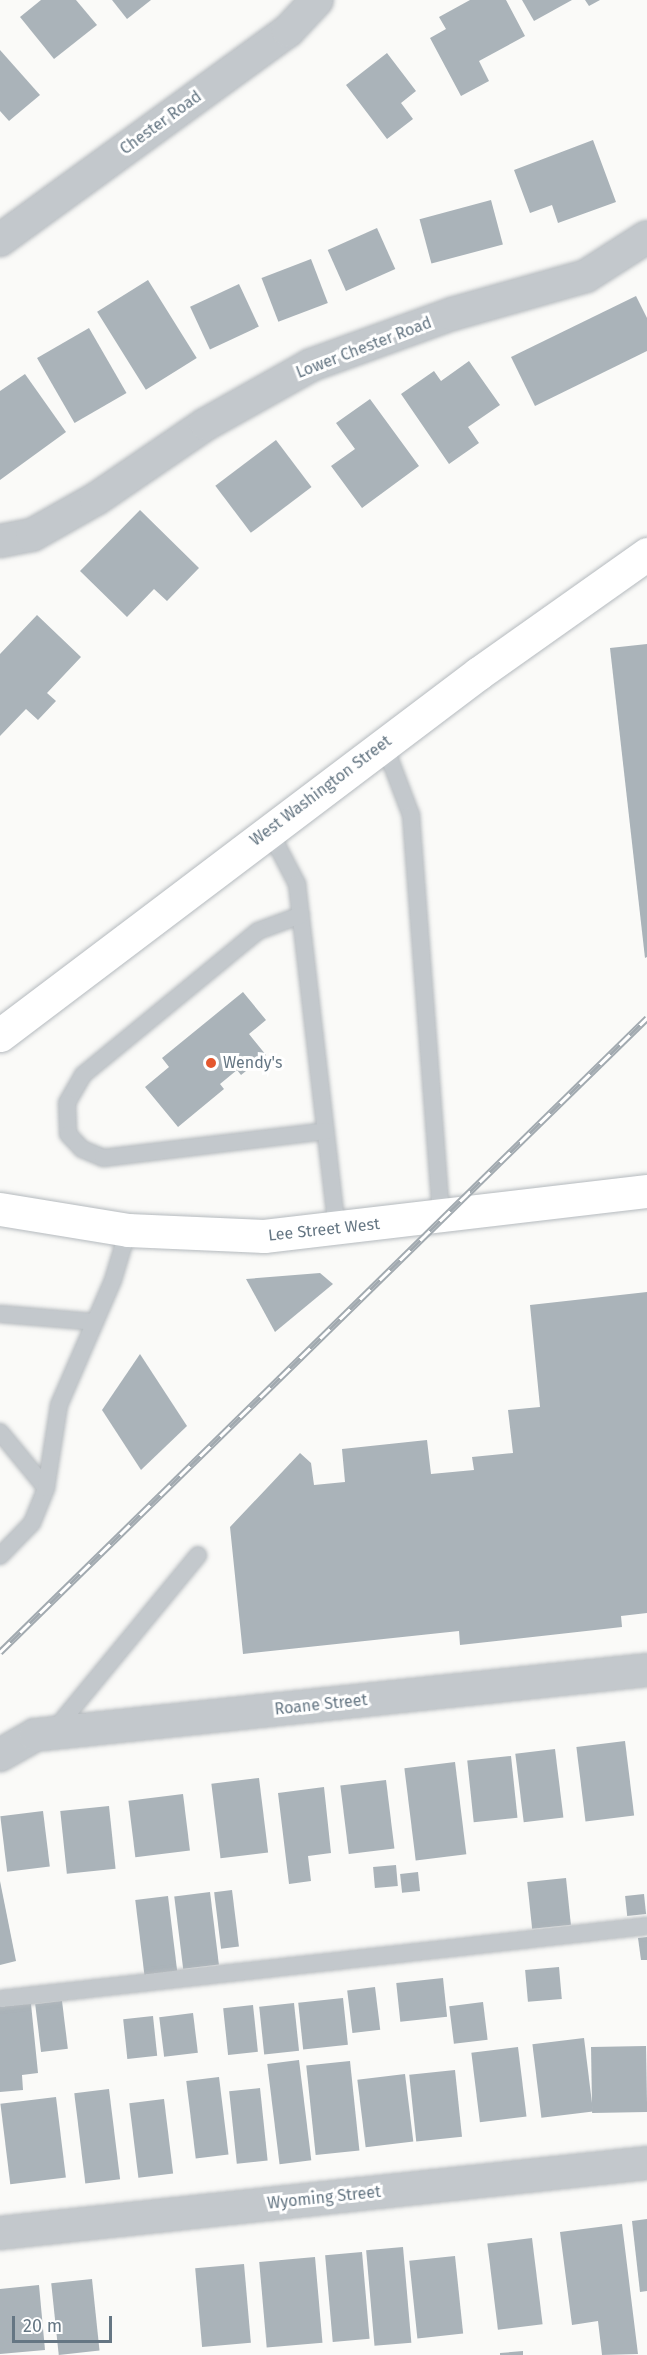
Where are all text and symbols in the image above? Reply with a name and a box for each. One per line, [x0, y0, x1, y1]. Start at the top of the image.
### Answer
street label: Chester Road [117, 87, 205, 159]
street label: Lower Chester Road [294, 313, 434, 383]
street label: West Washington Street [247, 732, 395, 850]
place label: Wendy's [223, 1053, 282, 1073]
marker: Wendy's [204, 1056, 218, 1070]
street label: Lee Street West [267, 1215, 381, 1245]
street label: Roane Street [274, 1691, 368, 1719]
street label: Wyoming Street [266, 2182, 382, 2214]
scale bar [15, 2304, 116, 2342]
text: 20 m [23, 2315, 62, 2337]

